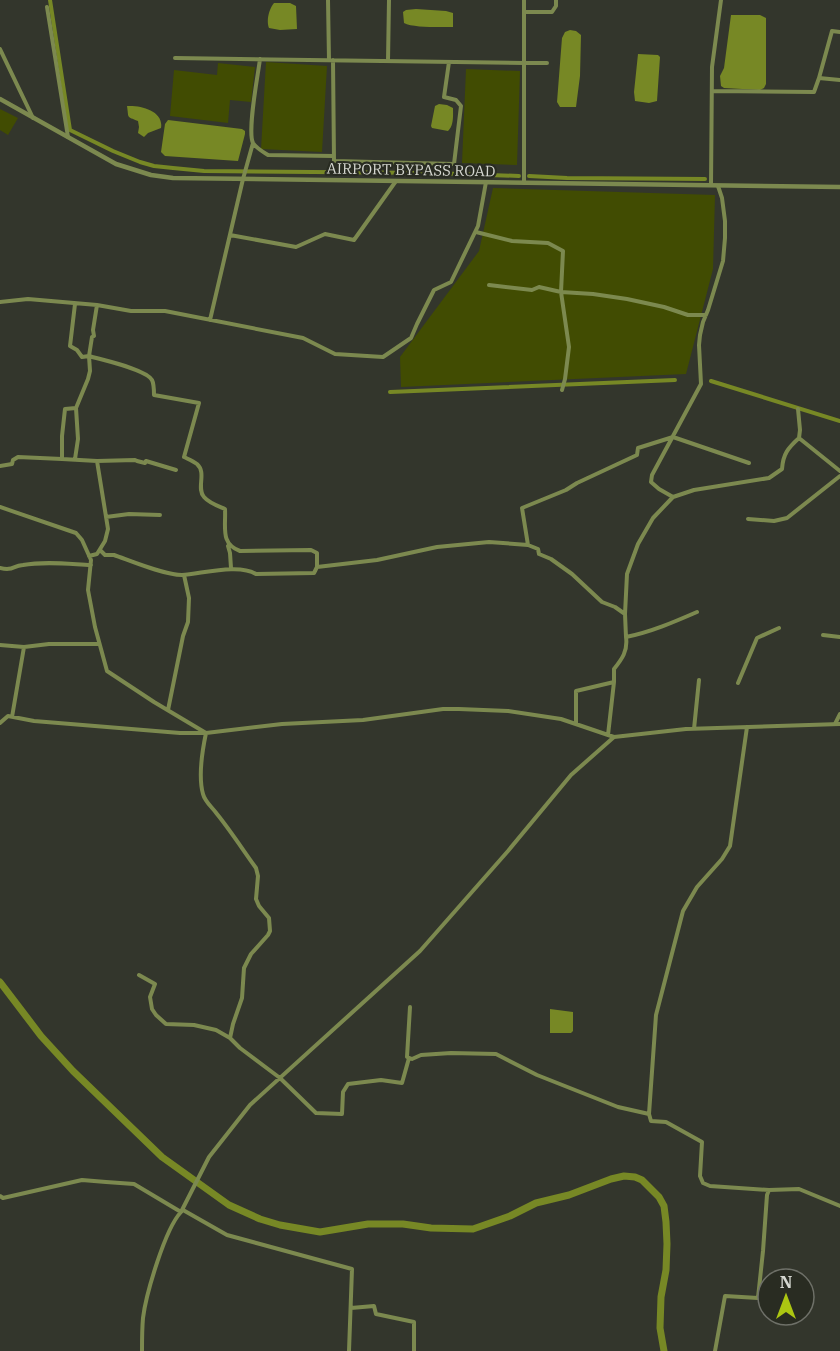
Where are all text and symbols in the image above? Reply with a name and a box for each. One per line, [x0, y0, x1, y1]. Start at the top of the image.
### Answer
street label: AIRPORT BYPASS ROAD [326, 159, 496, 180]
north arrow [756, 1267, 816, 1327]
text: N [780, 1272, 792, 1292]

